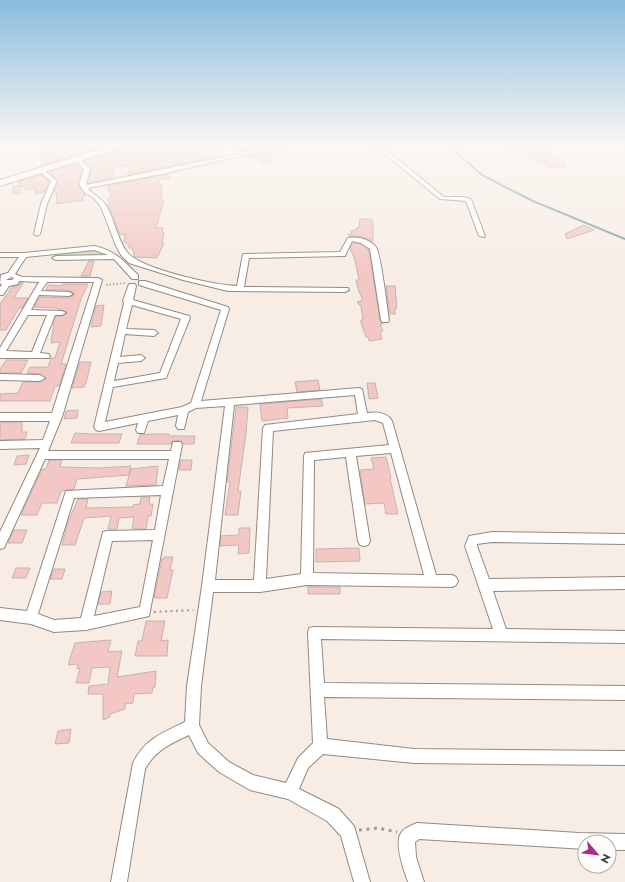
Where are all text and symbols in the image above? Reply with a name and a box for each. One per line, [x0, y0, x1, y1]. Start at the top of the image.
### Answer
north arrow [577, 834, 617, 874]
text: N [597, 851, 615, 866]

